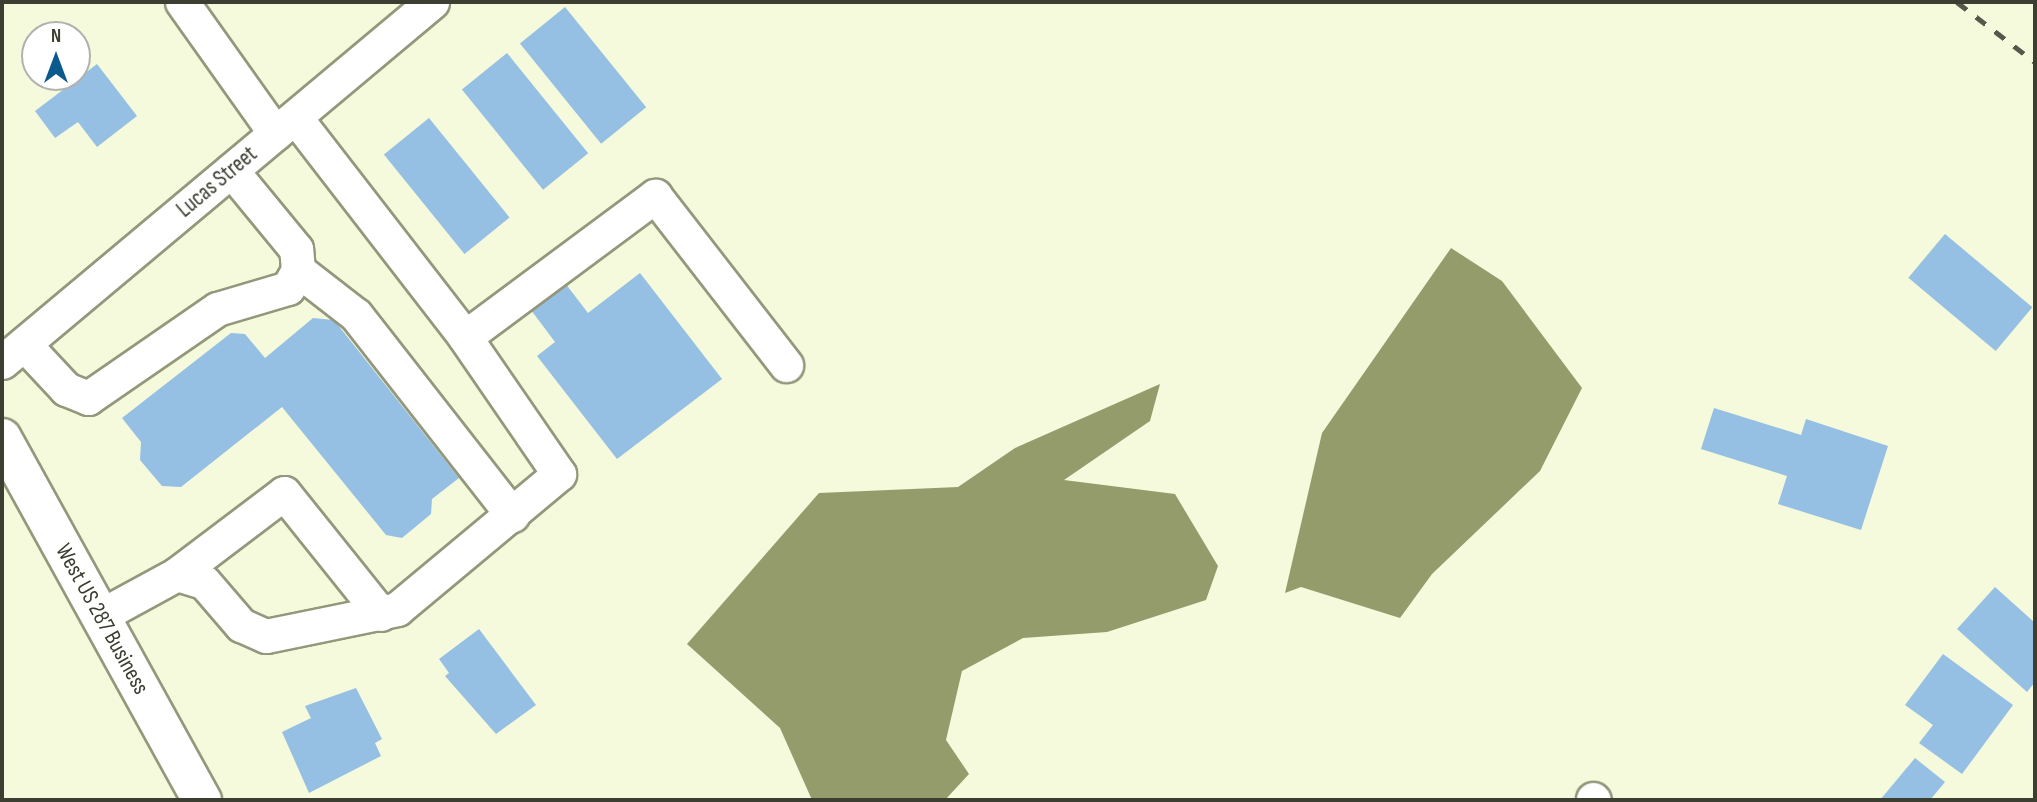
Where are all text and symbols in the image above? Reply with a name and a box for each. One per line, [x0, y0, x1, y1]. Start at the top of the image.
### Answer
north arrow [21, 21, 91, 91]
text: N [51, 25, 61, 48]
street label: Lucas Street [171, 140, 263, 224]
street label: West US 287 Business [49, 539, 155, 699]

